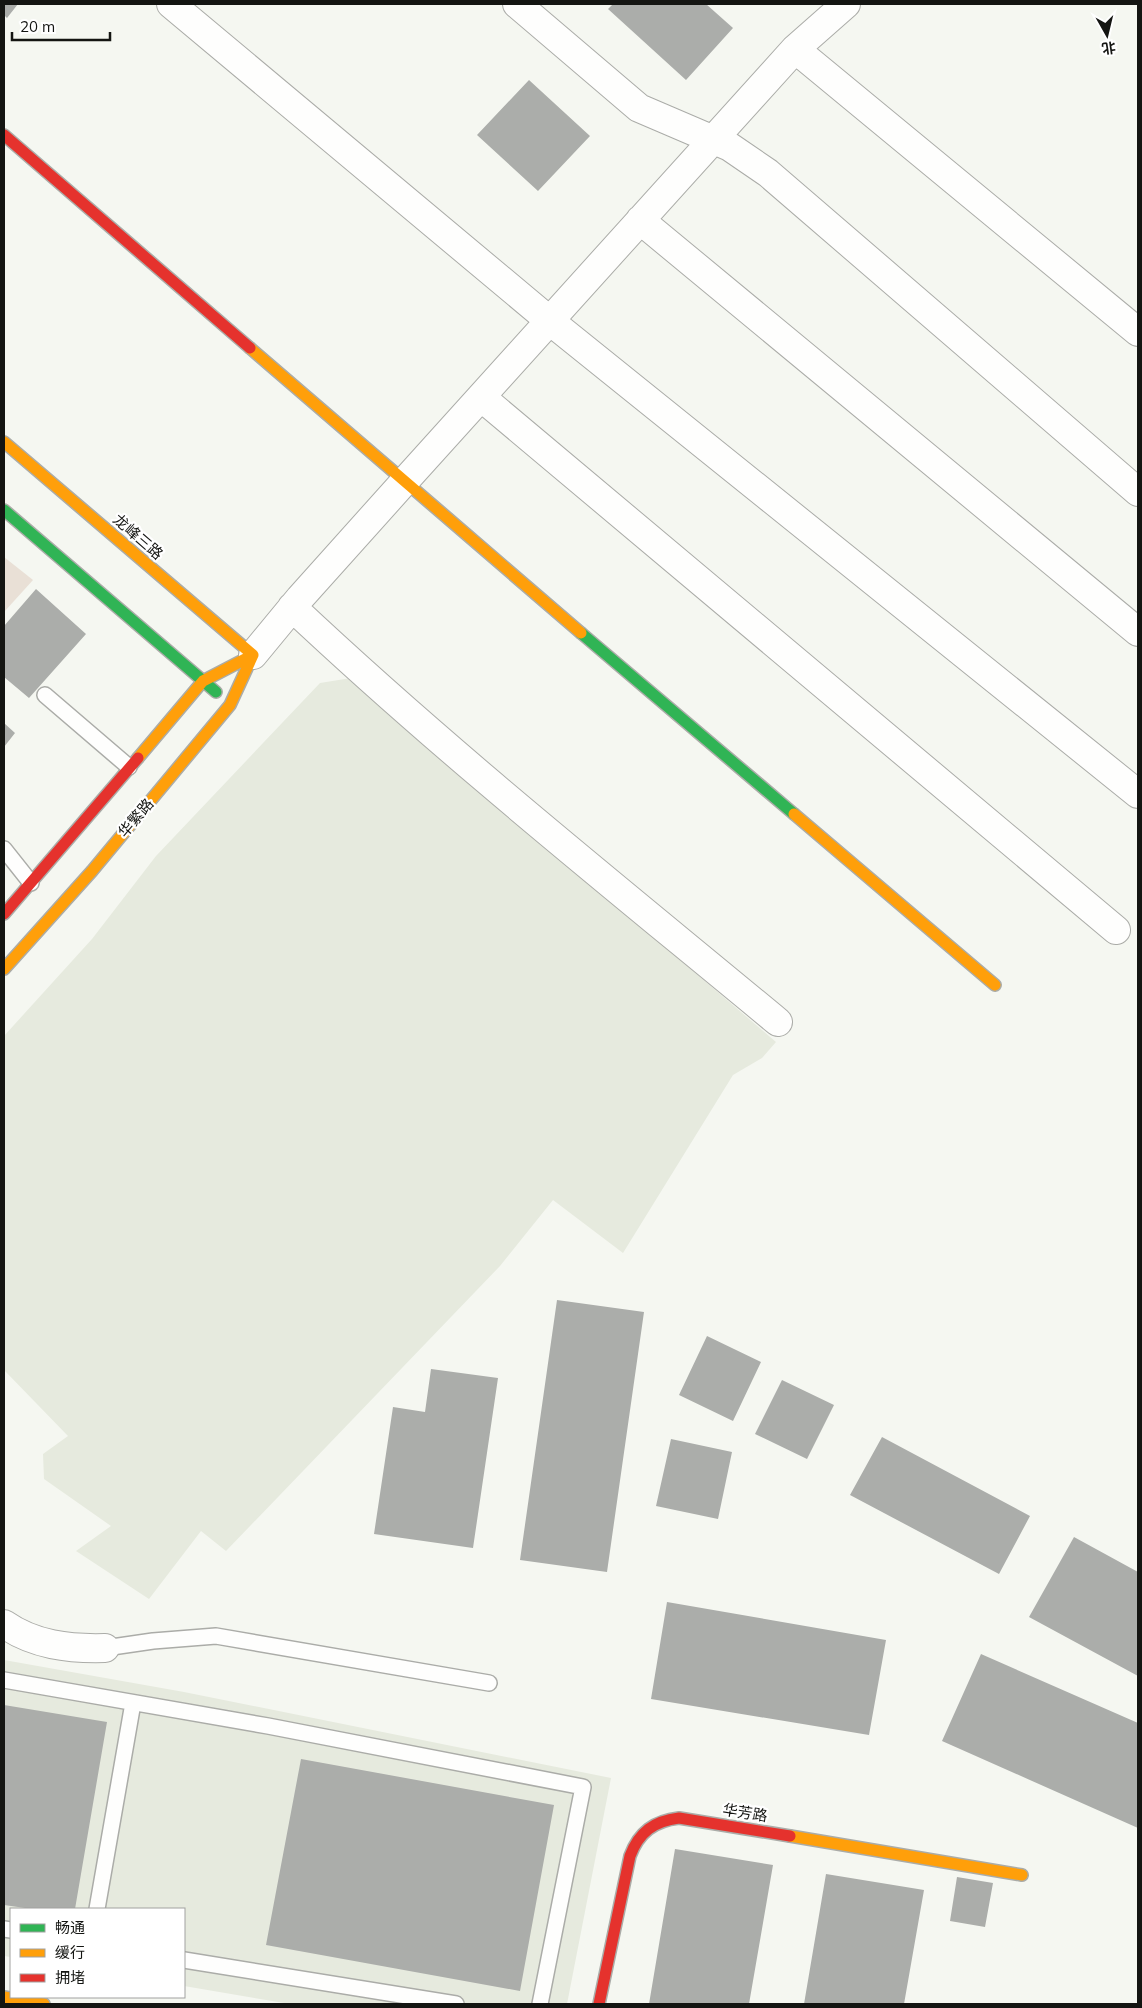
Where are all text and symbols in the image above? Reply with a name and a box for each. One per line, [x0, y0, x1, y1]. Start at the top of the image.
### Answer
scale bar [12, 10, 110, 42]
north arrow [1082, 10, 1132, 60]
text: 20 m [20, 17, 55, 36]
text: 北 [1101, 38, 1117, 58]
street label: 龙峰三路 [109, 510, 167, 563]
street label: 华繁路 [114, 794, 157, 841]
street label: 华芳路 [721, 1800, 769, 1825]
legend [10, 1908, 185, 1998]
text: 畅通 [55, 1918, 85, 1937]
text: 缓行 [55, 1943, 85, 1962]
text: 拥堵 [55, 1968, 85, 1987]

